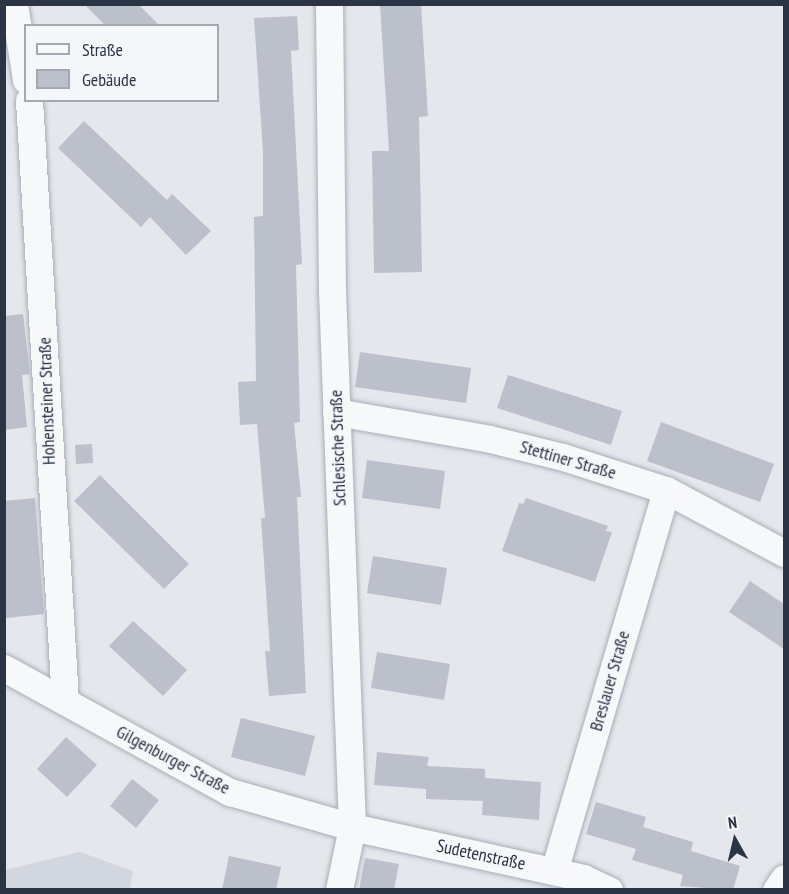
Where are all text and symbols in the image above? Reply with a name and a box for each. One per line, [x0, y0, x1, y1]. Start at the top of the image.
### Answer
legend [24, 24, 219, 102]
text: Straße [82, 38, 123, 61]
text: Gebäude [82, 68, 136, 91]
street label: Hohensteiner Straße [34, 337, 60, 465]
street label: Schlesische Straße [325, 390, 351, 506]
street label: Stettiner Straße [518, 436, 618, 484]
street label: Breslauer Straße [585, 628, 635, 734]
street label: Gilgenburger Straße [112, 721, 234, 799]
north arrow [705, 810, 765, 870]
text: N [727, 812, 738, 833]
street label: Sudetenstraße [435, 835, 527, 875]

